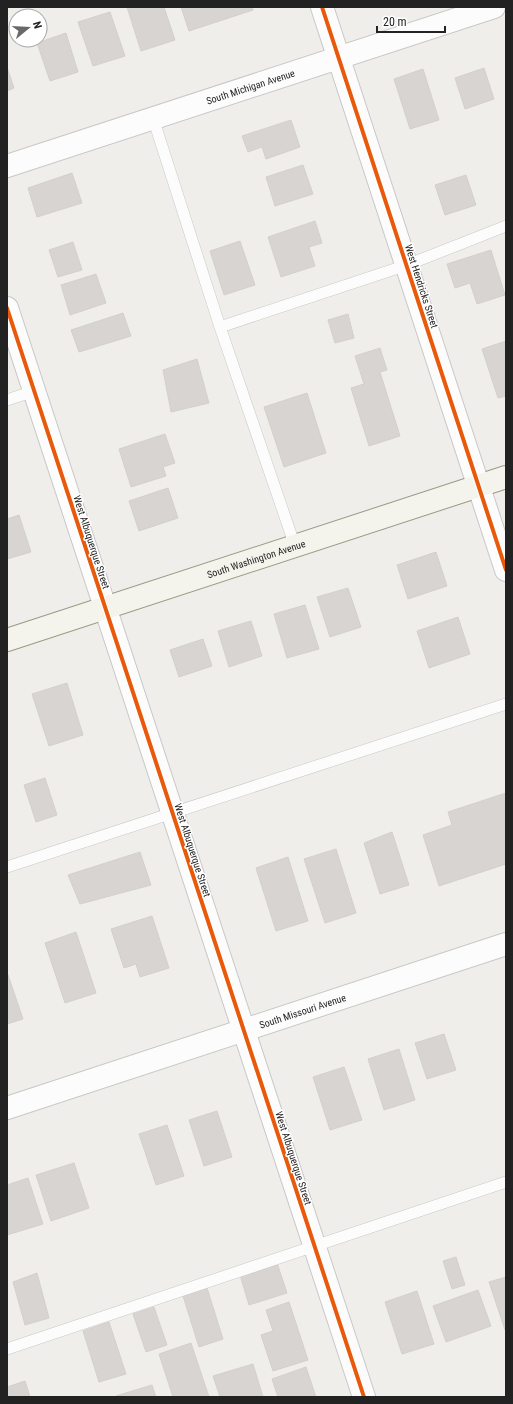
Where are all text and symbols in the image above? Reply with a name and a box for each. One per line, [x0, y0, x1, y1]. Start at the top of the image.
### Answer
north arrow [8, 8, 48, 48]
scale bar [377, 8, 445, 34]
text: 20 m [383, 15, 407, 29]
text: N [30, 20, 44, 31]
street label: South Michigan Avenue [205, 67, 296, 107]
street label: West Hendricks Street [403, 243, 440, 329]
street label: West Albuquerque Street [71, 494, 112, 590]
street label: South Washington Avenue [206, 538, 307, 580]
street label: West Albuquerque Street [172, 802, 213, 898]
street label: South Missouri Avenue [258, 992, 348, 1031]
street label: West Albuquerque Street [273, 1110, 314, 1206]

